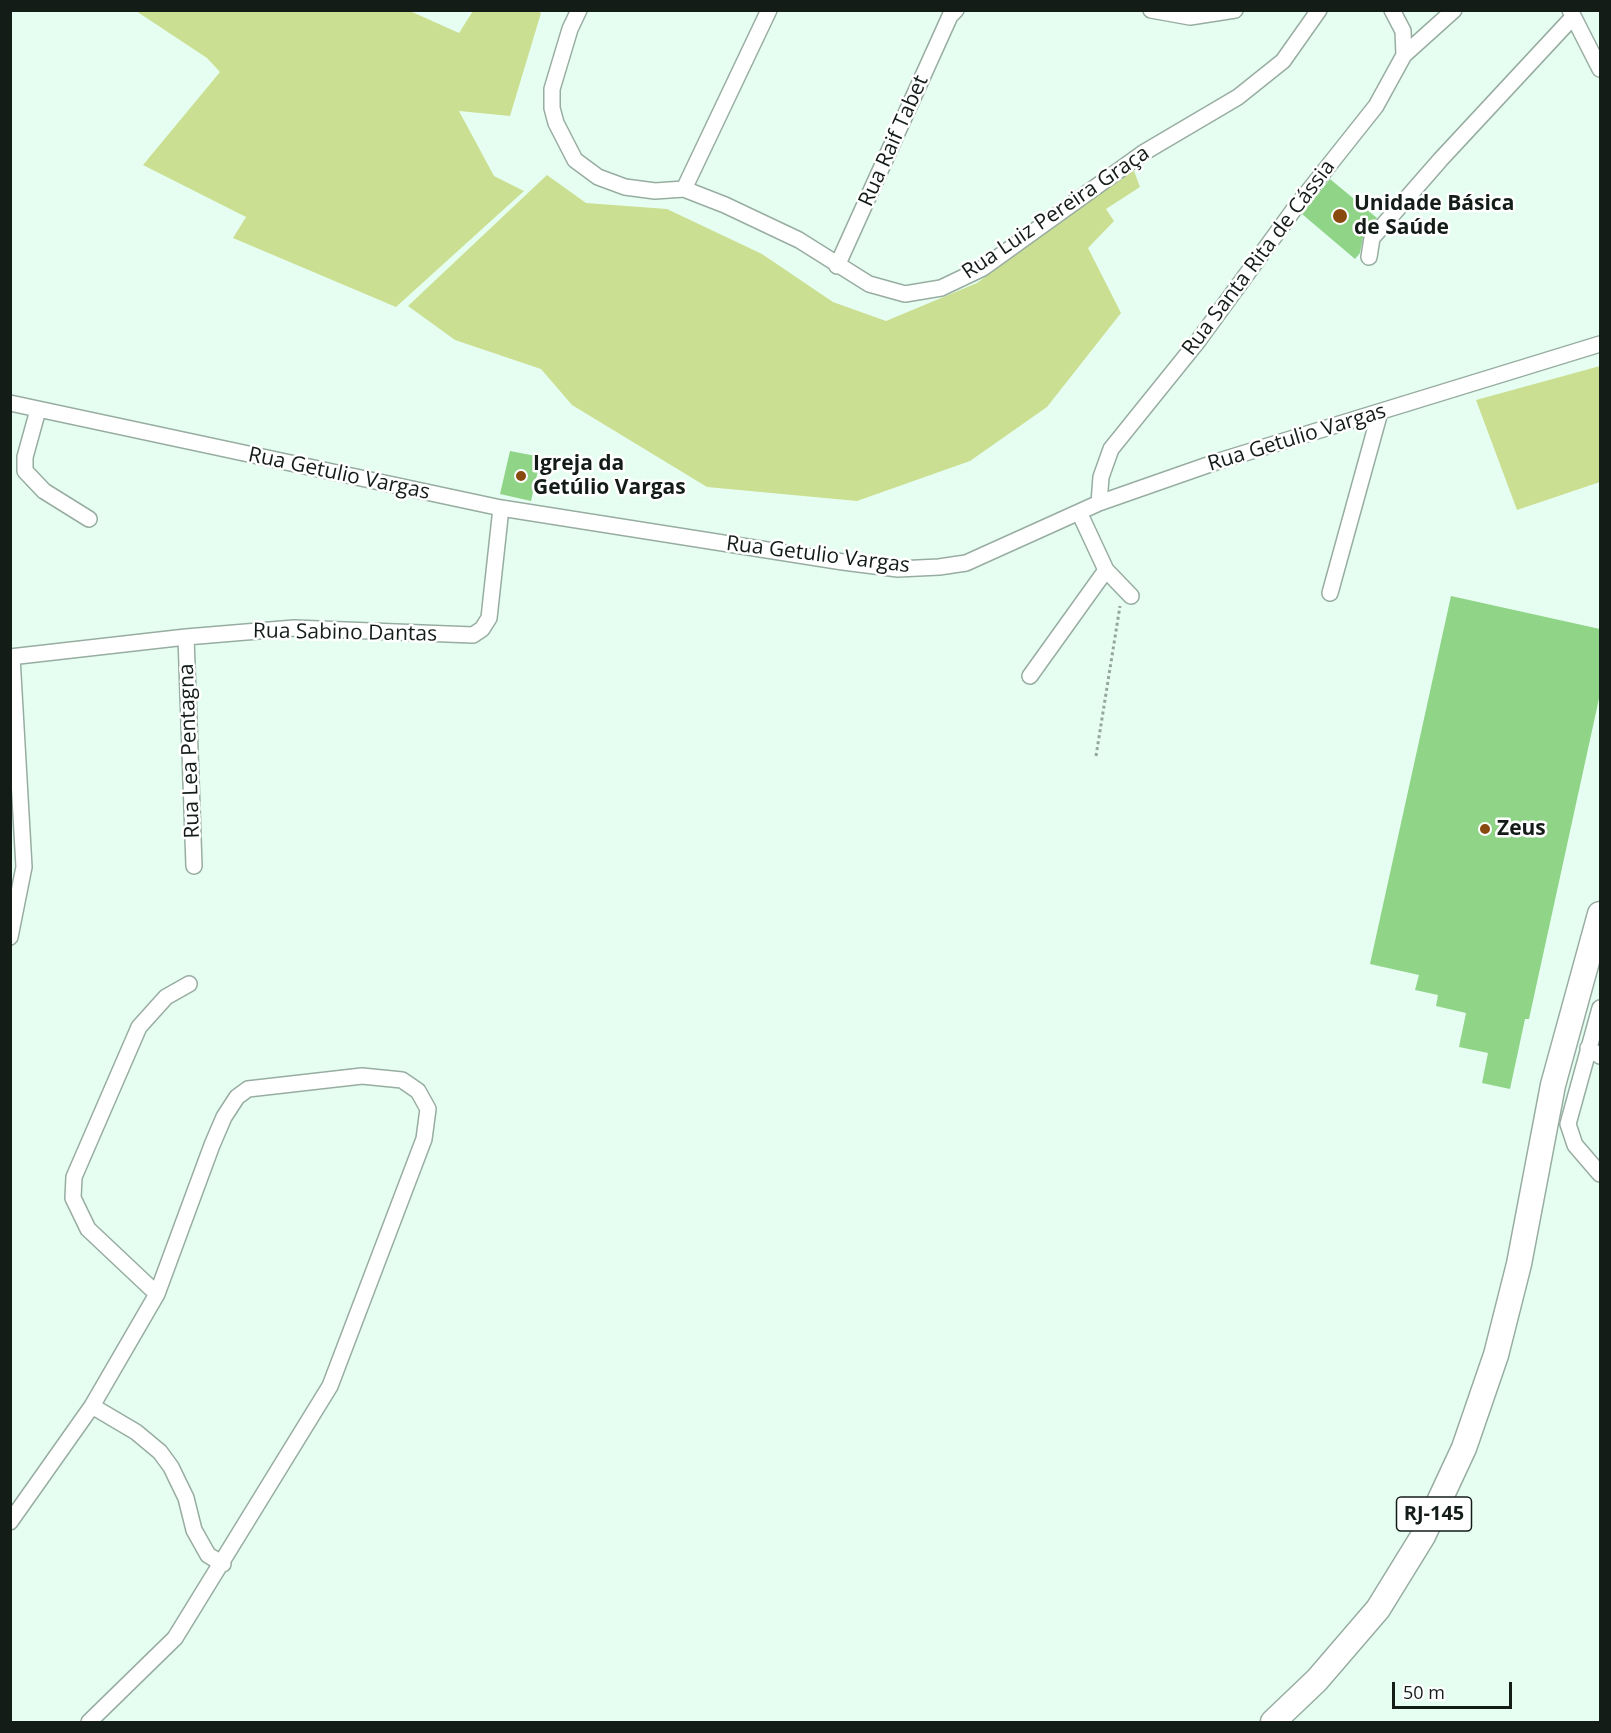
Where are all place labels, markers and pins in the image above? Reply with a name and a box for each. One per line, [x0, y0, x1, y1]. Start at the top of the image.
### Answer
place label: Unidade Básica de Saúde [1354, 191, 1514, 241]
marker: Unidade Básica de Saúde [1331, 207, 1349, 225]
place label: Igreja da Getúlio Vargas [533, 451, 686, 501]
marker: Igreja da Getúlio Vargas [514, 469, 528, 483]
place label: Zeus [1497, 816, 1546, 842]
marker: Zeus [1478, 822, 1492, 836]

